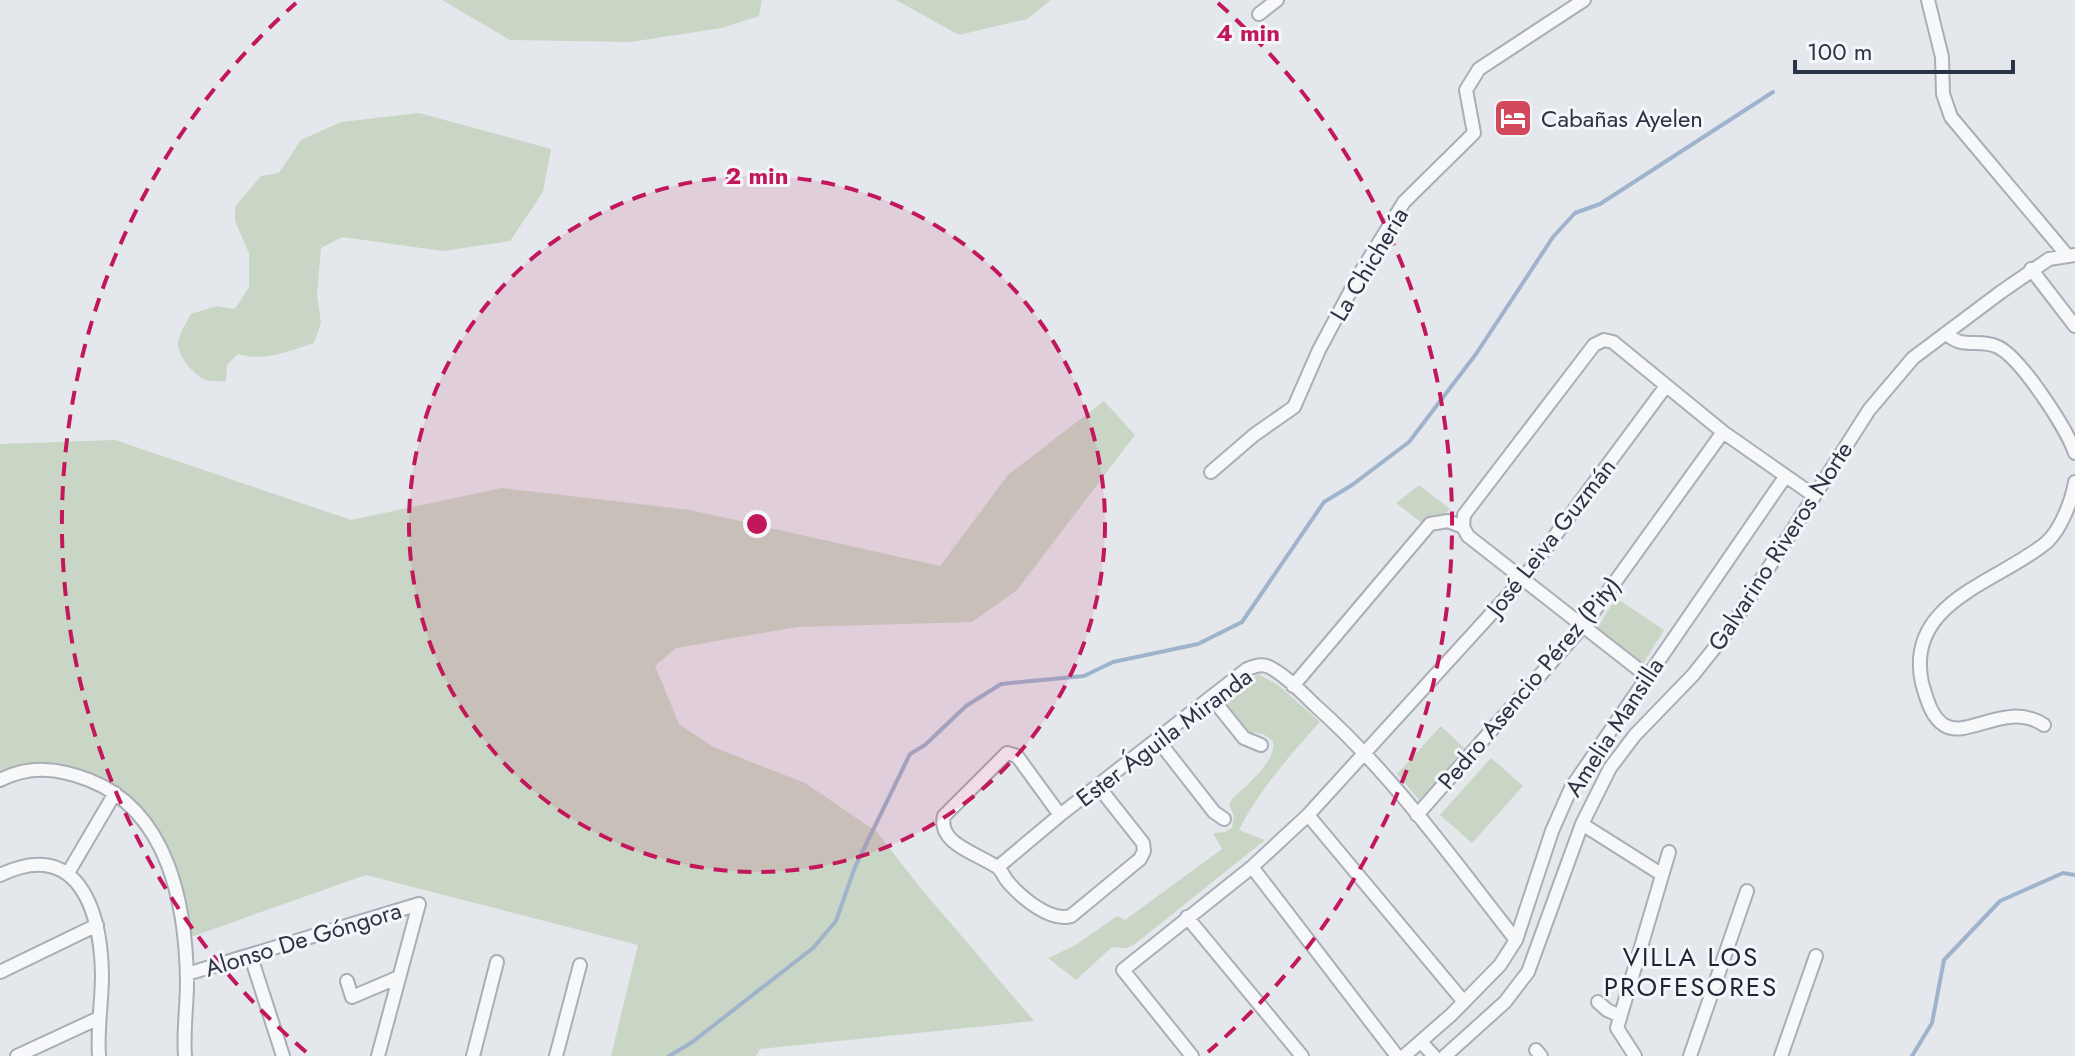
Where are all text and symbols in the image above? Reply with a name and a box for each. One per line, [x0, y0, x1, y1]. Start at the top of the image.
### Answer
text: 4 min [1216, 15, 1280, 50]
scale bar [1795, 24, 2013, 74]
text: 100 m [1807, 34, 1873, 69]
hotel icon: Cabañas Ayelen [1492, 97, 1534, 139]
place label: Cabañas Ayelen [1541, 101, 1703, 136]
text: 2 min [725, 158, 789, 193]
street label: La Chichería [1321, 200, 1417, 328]
street label: Galvarino Riveros Norte [1699, 434, 1861, 658]
street label: José Leiva Guzmán [1476, 451, 1624, 626]
centre of rings [743, 510, 771, 538]
street label: Pedro Asencio Pérez (Pity) [1429, 569, 1629, 797]
street label: Amelia Mansilla [1556, 651, 1672, 803]
street label: Ester Águila Miranda [1069, 659, 1259, 815]
street label: Alonso De Góngora [200, 892, 406, 986]
district label: VILLA LOS PROFESORES [1604, 938, 1778, 1006]

